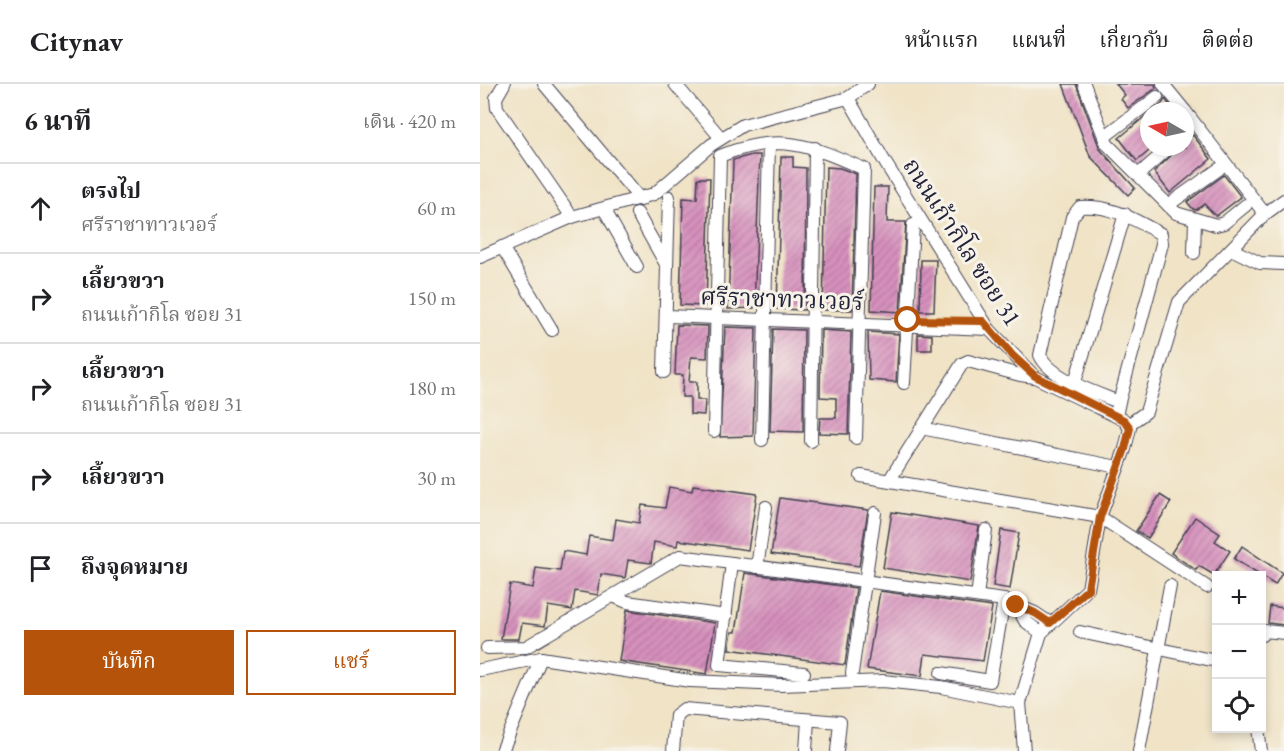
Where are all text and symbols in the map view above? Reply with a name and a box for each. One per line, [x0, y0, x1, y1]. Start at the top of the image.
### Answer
text: Citynav [30, 23, 123, 59]
text: หน้าแรก [905, 26, 978, 53]
text: แผนที่ [1011, 26, 1066, 53]
text: เกี่ยวกับ [1099, 26, 1169, 53]
text: ติดต่อ [1202, 26, 1254, 53]
north arrow [1140, 102, 1194, 156]
text: 6 นาที [24, 104, 91, 138]
text: เดิน · 420 m [363, 108, 456, 134]
street label: ถนนเก้ากิโล ซอย 31 [896, 151, 1030, 332]
text: ตรงไป [81, 176, 141, 205]
icon: ahead [24, 192, 57, 225]
text: 60 m [417, 195, 456, 221]
text: ศรีราชาทาวเวอร์ [81, 211, 217, 237]
text: เลี้ยวขวา [81, 266, 165, 295]
street label: ศรีราชาทาวเวอร์ [700, 280, 864, 317]
icon: right [24, 282, 57, 315]
text: 150 m [408, 285, 456, 311]
text: ถนนเก้ากิโล ซอย 31 [81, 301, 243, 327]
route start [894, 306, 920, 332]
text: เลี้ยวขวา [81, 356, 165, 385]
icon: right [24, 372, 57, 405]
text: 180 m [408, 375, 456, 401]
text: ถนนเก้ากิโล ซอย 31 [81, 391, 243, 417]
icon: right [24, 462, 57, 495]
text: เลี้ยวขวา [81, 462, 165, 491]
text: 30 m [417, 465, 456, 491]
icon: arrive [24, 552, 57, 585]
text: ถึงจุดหมาย [81, 552, 188, 581]
map controls [1212, 571, 1266, 733]
button: + [1212, 571, 1266, 625]
route end [1002, 591, 1028, 617]
button: − [1212, 625, 1266, 679]
button: บันทึก [24, 630, 234, 695]
button: แชร์ [246, 630, 456, 695]
button: locate [1212, 679, 1266, 733]

